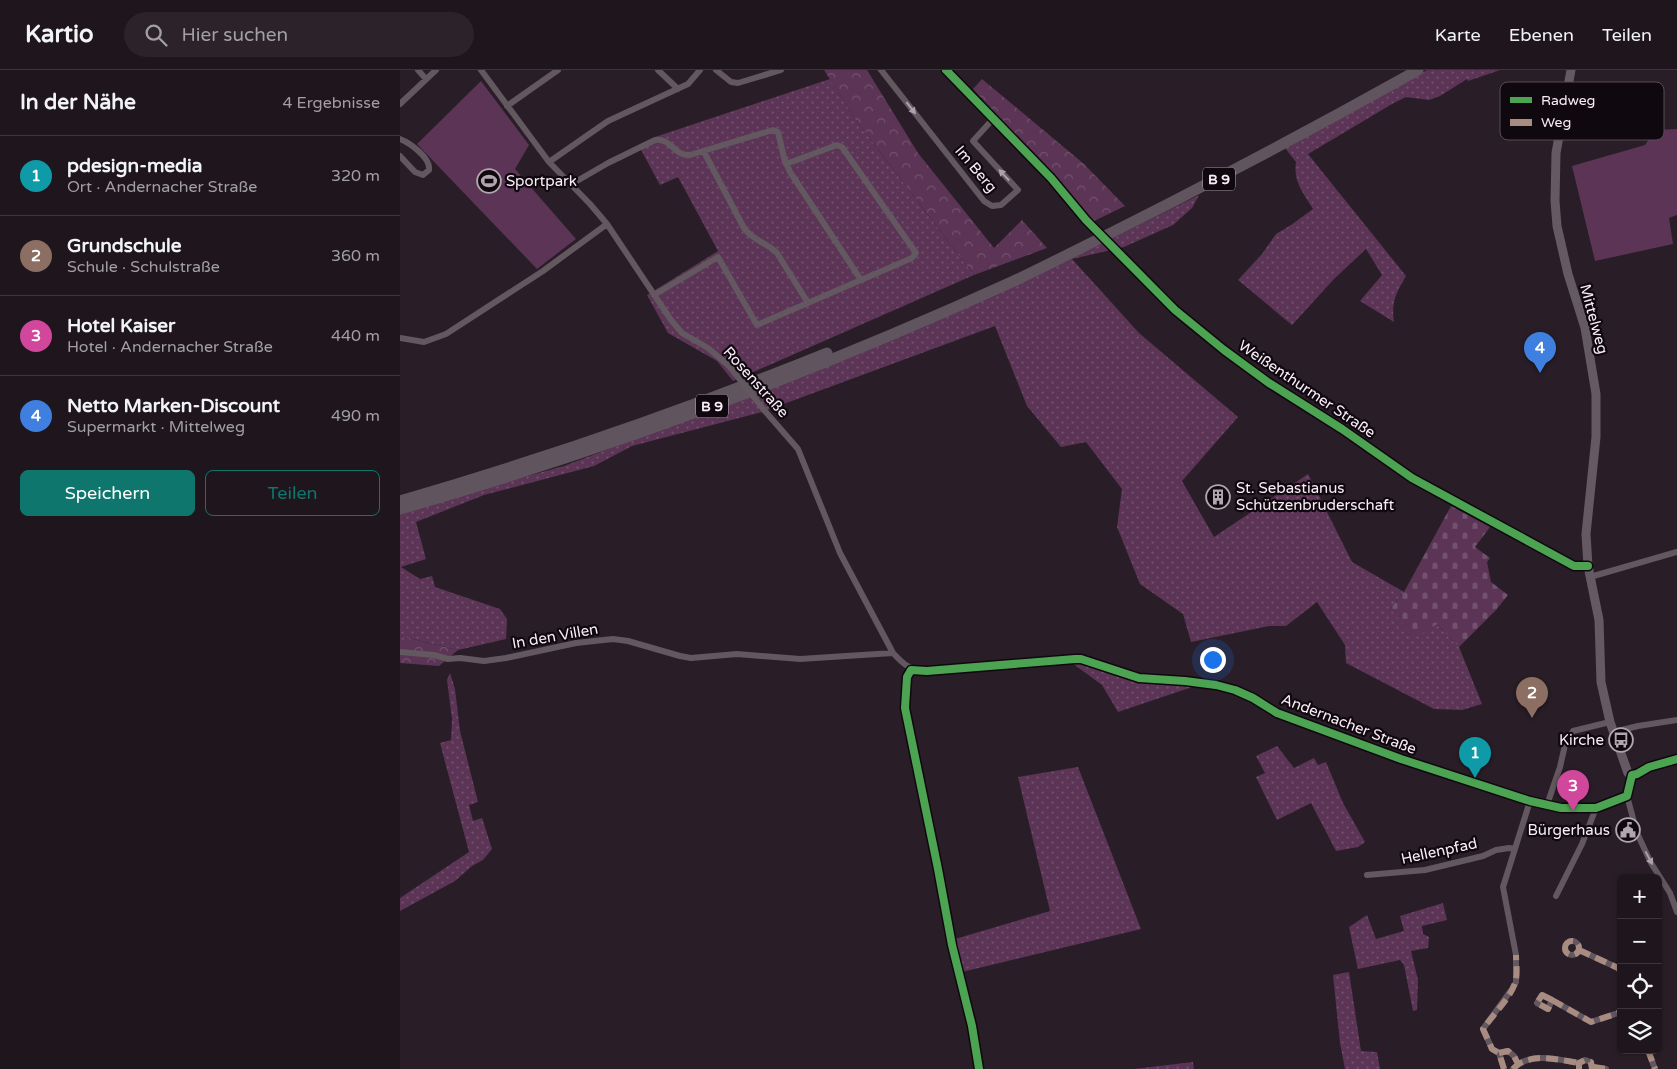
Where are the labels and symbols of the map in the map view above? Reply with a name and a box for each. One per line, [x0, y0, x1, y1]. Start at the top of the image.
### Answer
legend [1500, 82, 1664, 140]
text: Radweg [1541, 92, 1595, 109]
one-way arrow [906, 101, 917, 114]
text: Weg [1541, 114, 1571, 131]
street label: Im Berg [951, 142, 1001, 196]
sports icon: Sportpark [476, 168, 502, 194]
road number: B 9 [1203, 168, 1235, 190]
one-way arrow [998, 169, 1010, 181]
place label: Sportpark [506, 172, 577, 190]
street label: Mittelweg [1576, 282, 1612, 356]
pin: 4 [1524, 332, 1556, 373]
street label: Weißenthurmer Straße [1235, 336, 1379, 442]
street label: Rosenstraße [719, 343, 793, 421]
road number: B 9 [696, 394, 728, 418]
place label: St. Sebastianus Schützenbruderschaft [1236, 479, 1394, 514]
building icon: St. Sebastianus Schützenbruderschaft [1205, 484, 1231, 510]
street label: In den Villen [510, 620, 600, 652]
your location [1200, 647, 1226, 673]
pin: 2 [1516, 677, 1548, 718]
street label: Andernacher Straße [1279, 690, 1419, 758]
bus stop icon: Kirche [1608, 727, 1634, 753]
place label: Kirche [1559, 731, 1604, 749]
pin: 1 [1459, 737, 1491, 778]
pin: 3 [1557, 770, 1589, 811]
public building icon: Bürgerhaus [1615, 817, 1641, 843]
place label: Bürgerhaus [1528, 821, 1610, 839]
street label: Hellenpfad [1399, 834, 1479, 868]
one-way arrow [1645, 850, 1653, 865]

